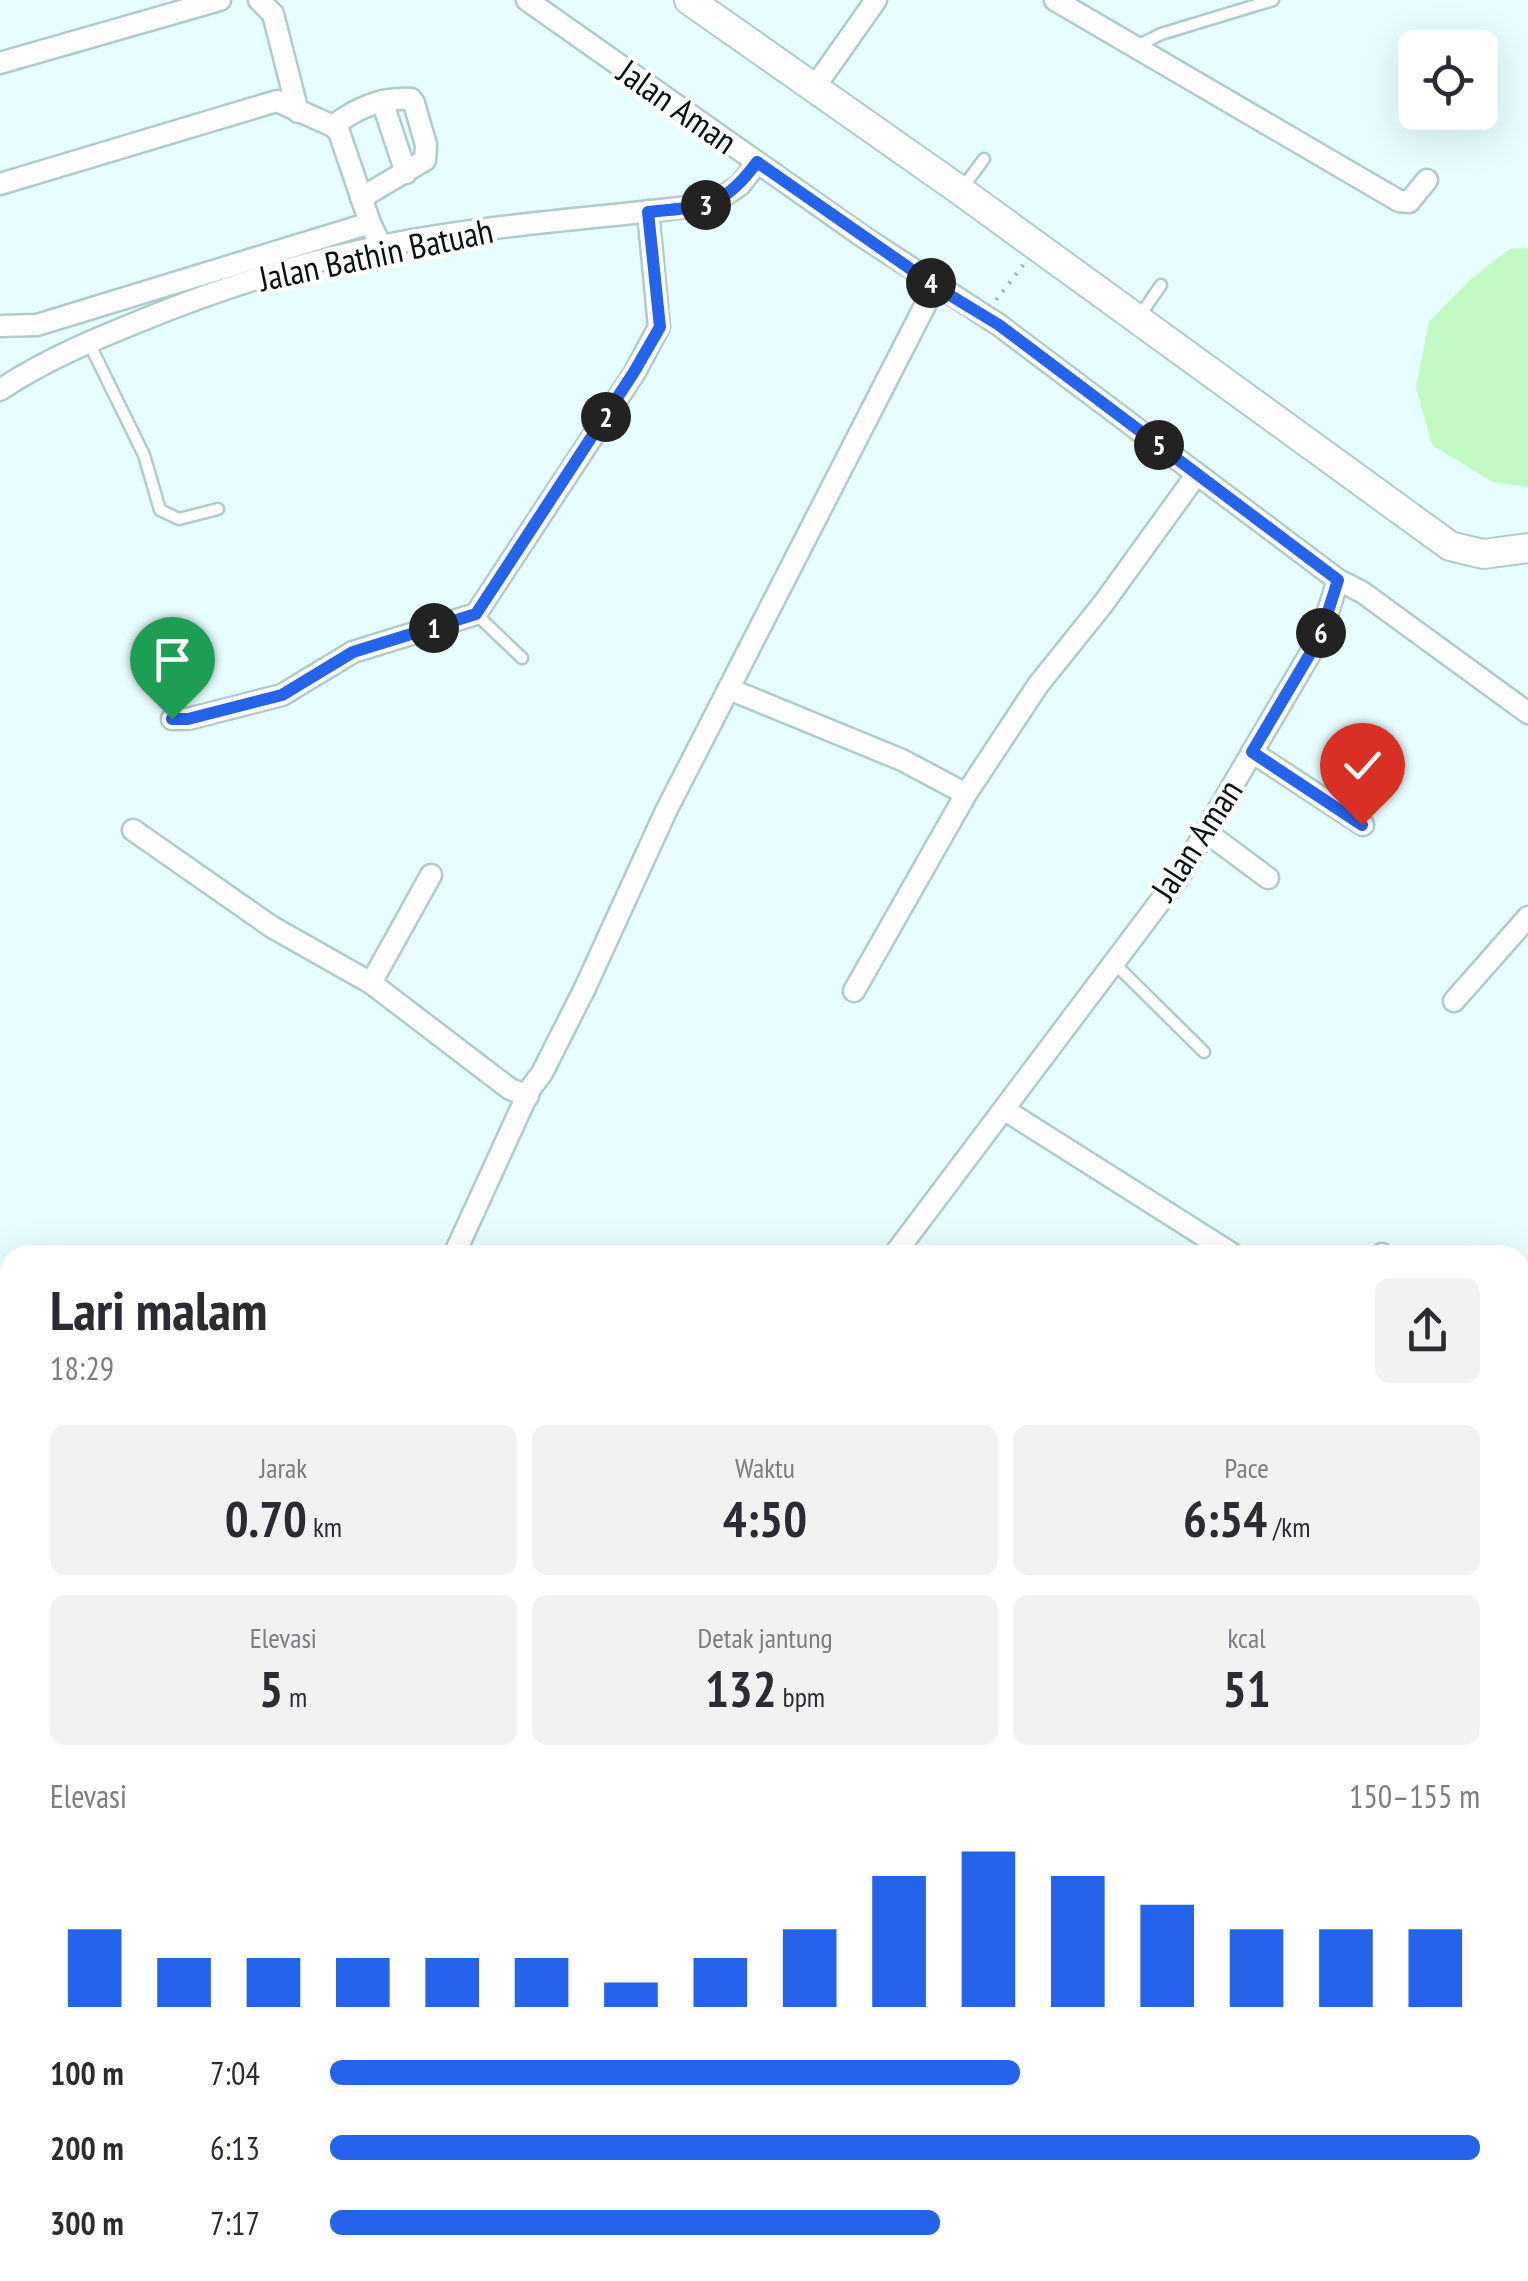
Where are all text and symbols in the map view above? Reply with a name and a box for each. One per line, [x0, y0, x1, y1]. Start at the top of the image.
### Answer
map controls [1398, 30, 1498, 130]
button: locate [1398, 30, 1498, 130]
street label: Jalan Aman [608, 48, 746, 164]
pin: 3 [681, 180, 731, 230]
text: 3 [699, 186, 713, 223]
street label: Jalan Bathin Batuah [254, 207, 497, 301]
pin: 4 [906, 258, 956, 308]
text: 4 [924, 264, 938, 301]
pin: 2 [581, 392, 631, 442]
text: 2 [599, 398, 613, 435]
pin: 5 [1134, 420, 1184, 470]
text: 5 [1152, 426, 1166, 463]
pin: 1 [409, 603, 459, 653]
pin: 6 [1296, 608, 1346, 658]
text: 1 [427, 609, 441, 646]
text: 6 [1314, 614, 1328, 651]
pin [130, 617, 215, 720]
icon: arrive [145, 632, 200, 687]
pin [1320, 723, 1405, 826]
icon: check [1335, 738, 1390, 793]
street label: Jalan Aman [1140, 770, 1252, 909]
text: Lari malam [50, 1274, 268, 1345]
button: share [1375, 1278, 1480, 1383]
text: 18:29 [50, 1347, 114, 1389]
text: Jarak [259, 1449, 307, 1486]
text: Waktu [735, 1449, 795, 1486]
text: Pace [1225, 1449, 1269, 1486]
text: 0.70 [225, 1486, 307, 1551]
text: 4:50 [723, 1486, 807, 1551]
text: 6:54 [1183, 1486, 1267, 1551]
text: km [307, 1508, 342, 1545]
text: /km [1267, 1508, 1310, 1545]
text: Elevasi [250, 1619, 317, 1656]
text: Detak jantung [697, 1619, 833, 1656]
text: kcal [1228, 1619, 1266, 1656]
text: 5 [259, 1656, 283, 1721]
text: 132 [705, 1656, 777, 1721]
text: 51 [1223, 1656, 1271, 1721]
text: m [283, 1678, 307, 1715]
text: bpm [777, 1678, 825, 1715]
text: Elevasi [50, 1775, 127, 1817]
text: 150–155 m [1349, 1775, 1480, 1817]
text: 100 m [50, 2052, 124, 2094]
text: 7:04 [210, 2052, 260, 2094]
text: 200 m [50, 2127, 124, 2169]
text: 6:13 [210, 2127, 260, 2169]
text: 300 m [50, 2202, 124, 2244]
text: 7:17 [210, 2202, 260, 2244]

